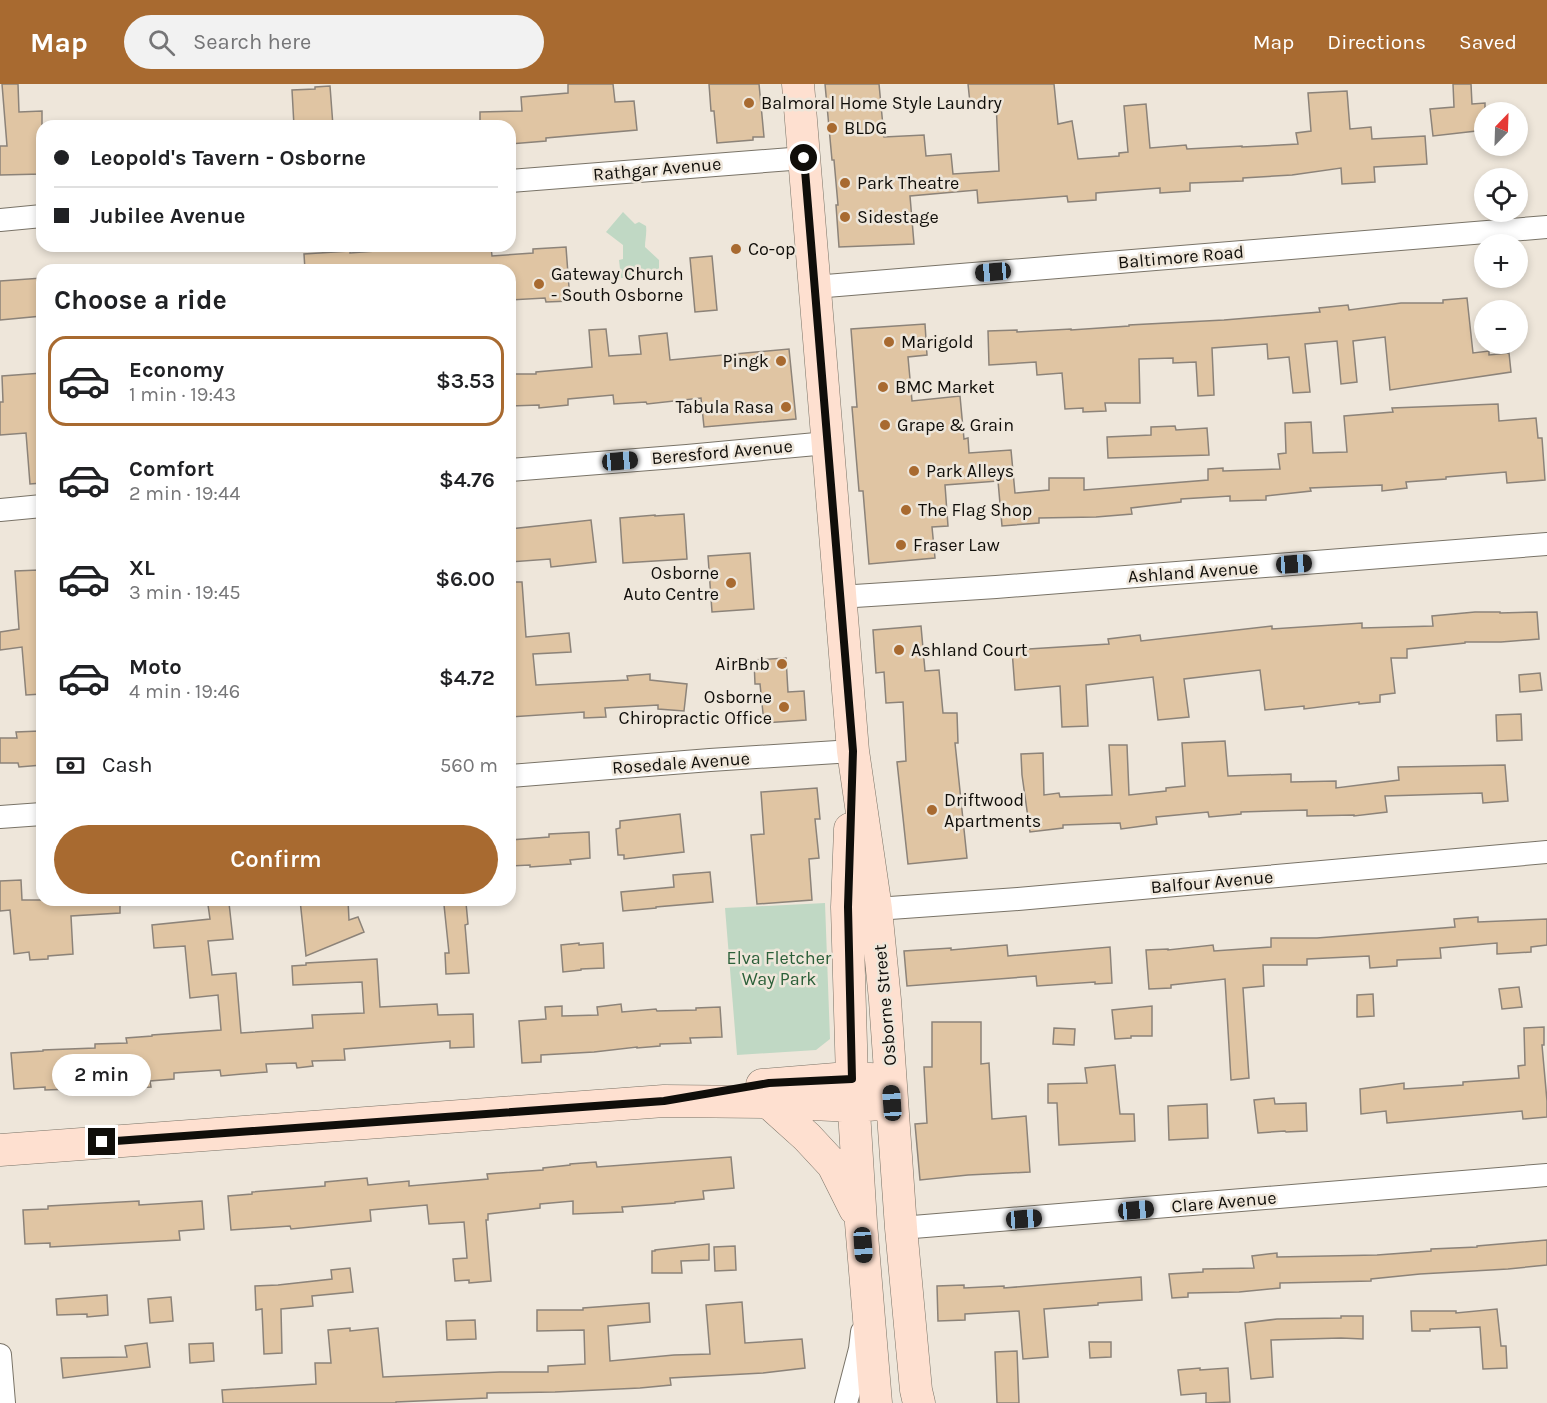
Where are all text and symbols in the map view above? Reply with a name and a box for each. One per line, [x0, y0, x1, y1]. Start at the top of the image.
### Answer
search box [124, 15, 544, 69]
text: Map [30, 26, 88, 59]
icon: search [145, 26, 178, 59]
text: Search here [193, 29, 311, 55]
text: Map [1253, 30, 1294, 54]
text: Directions [1327, 30, 1426, 54]
text: Saved [1459, 30, 1517, 54]
place label: Balmoral Home Style Laundry [761, 92, 1003, 114]
marker: Balmoral Home Style Laundry [742, 96, 756, 110]
north arrow [1474, 102, 1528, 156]
map controls [1474, 102, 1528, 354]
place label: BLDG [844, 117, 887, 139]
marker: BLDG [825, 121, 839, 135]
route start [790, 144, 817, 171]
text: Leopold's Tavern - Osborne [90, 145, 366, 171]
street label: Rathgar Avenue [592, 152, 722, 186]
button: locate [1474, 168, 1528, 222]
place label: Park Theatre [857, 172, 959, 194]
marker: Park Theatre [838, 176, 852, 190]
text: Jubilee Avenue [90, 203, 245, 229]
place label: Sidestage [857, 206, 939, 228]
marker: Sidestage [838, 210, 852, 224]
button: + [1474, 234, 1528, 288]
place label: Co-op [748, 238, 796, 260]
street label: Baltimore Road [1117, 241, 1245, 273]
marker: Co-op [729, 242, 743, 256]
car [974, 261, 1012, 283]
place label: Gateway Church - South Osborne [551, 263, 684, 306]
marker: Gateway Church - South Osborne [532, 277, 546, 291]
text: Choose a ride [54, 284, 227, 316]
button: − [1474, 300, 1528, 354]
place label: Marigold [901, 331, 974, 353]
marker: Marigold [882, 335, 896, 349]
place label: Pingk [723, 350, 769, 372]
icon: car [57, 354, 111, 408]
marker: Pingk [774, 354, 788, 368]
text: Economy [129, 357, 224, 383]
text: $3.53 [436, 368, 495, 394]
place label: BMC Market [895, 376, 995, 398]
marker: BMC Market [876, 380, 890, 394]
text: 1 min · 19:43 [129, 383, 236, 406]
place label: Tabula Rasa [676, 396, 774, 418]
marker: Tabula Rasa [779, 400, 793, 414]
place label: Grape & Grain [897, 414, 1014, 436]
marker: Grape & Grain [878, 418, 892, 432]
street label: Beresford Avenue [650, 435, 794, 469]
car [601, 450, 639, 472]
icon: car [57, 453, 111, 507]
text: Comfort [129, 456, 214, 482]
place label: Park Alleys [926, 460, 1014, 482]
marker: Park Alleys [907, 464, 921, 478]
text: $4.76 [439, 467, 495, 493]
text: 2 min · 19:44 [129, 482, 240, 505]
place label: The Flag Shop [918, 499, 1032, 521]
marker: The Flag Shop [899, 503, 913, 517]
place label: Fraser Law [913, 534, 1000, 556]
marker: Fraser Law [894, 538, 908, 552]
icon: car [57, 552, 111, 606]
car [1275, 554, 1313, 574]
text: XL [129, 555, 155, 581]
street label: Ashland Avenue [1127, 556, 1259, 588]
place label: Osborne Auto Centre [623, 562, 719, 605]
text: $6.00 [435, 566, 495, 592]
marker: Osborne Auto Centre [724, 576, 738, 590]
text: 3 min · 19:45 [129, 581, 241, 604]
place label: Ashland Court [911, 639, 1028, 661]
marker: Ashland Court [892, 643, 906, 657]
icon: car [57, 651, 111, 705]
place label: AirBnb [715, 653, 770, 675]
text: Moto [129, 654, 182, 680]
marker: AirBnb [775, 657, 789, 671]
text: $4.72 [439, 665, 495, 691]
text: 4 min · 19:46 [129, 680, 240, 703]
place label: Osborne Chiropractic Office [619, 686, 772, 729]
marker: Osborne Chiropractic Office [777, 700, 791, 714]
street label: Rosedale Avenue [611, 747, 751, 779]
icon: cash [54, 749, 87, 782]
text: Cash [102, 752, 152, 778]
text: 560 m [440, 754, 498, 777]
place label: Driftwood Apartments [944, 789, 1041, 832]
marker: Driftwood Apartments [925, 803, 939, 817]
button: Confirm [54, 825, 498, 894]
street label: Balfour Avenue [1150, 866, 1274, 898]
street label: Osborne Street [869, 943, 901, 1067]
park label: Elva Fletcher Way Park [727, 947, 832, 990]
callout: 2 min [52, 1055, 152, 1097]
text: 2 min [74, 1063, 129, 1086]
car [882, 1084, 902, 1122]
route end [88, 1128, 115, 1155]
street label: Clare Avenue [1171, 1186, 1277, 1218]
car [1117, 1199, 1155, 1221]
car [1005, 1209, 1043, 1229]
car [853, 1226, 873, 1264]

